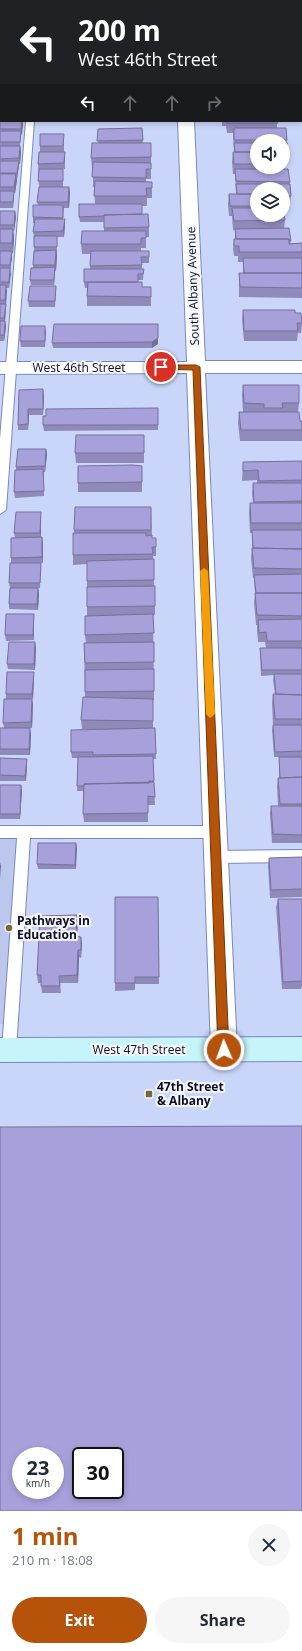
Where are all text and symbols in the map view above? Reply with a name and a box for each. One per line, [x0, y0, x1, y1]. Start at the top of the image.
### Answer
text: 200 m [78, 11, 161, 49]
icon: left [12, 16, 64, 68]
text: West 46th Street [78, 47, 217, 71]
icon: left [77, 92, 99, 114]
icon: ahead [119, 92, 141, 114]
icon: ahead [161, 92, 183, 114]
icon: right [203, 92, 225, 114]
map controls [250, 134, 290, 222]
button: sound [250, 134, 290, 174]
button: layers [250, 182, 290, 222]
street label: South Albany Avenue [182, 226, 203, 346]
pin [144, 350, 178, 384]
icon: arrive [150, 356, 172, 378]
street label: West 46th Street [33, 359, 125, 376]
place label: Pathways in Education [17, 912, 90, 943]
marker: Pathways in Education [4, 923, 14, 933]
position arrow [203, 1029, 245, 1071]
street label: West 47th Street [93, 1041, 185, 1058]
place label: 47th Street & Albany [157, 1078, 224, 1109]
marker: 47th Street & Albany [144, 1089, 154, 1099]
speed limit sign: 30 [72, 1447, 124, 1499]
text: 23 [27, 1454, 49, 1481]
text: km/h [26, 1476, 50, 1490]
text: 1 min [12, 1519, 79, 1552]
button: close [248, 1524, 290, 1566]
text: 210 m · 18:08 [12, 1551, 93, 1569]
button: Exit [12, 1597, 147, 1643]
button: Share [155, 1597, 290, 1643]

